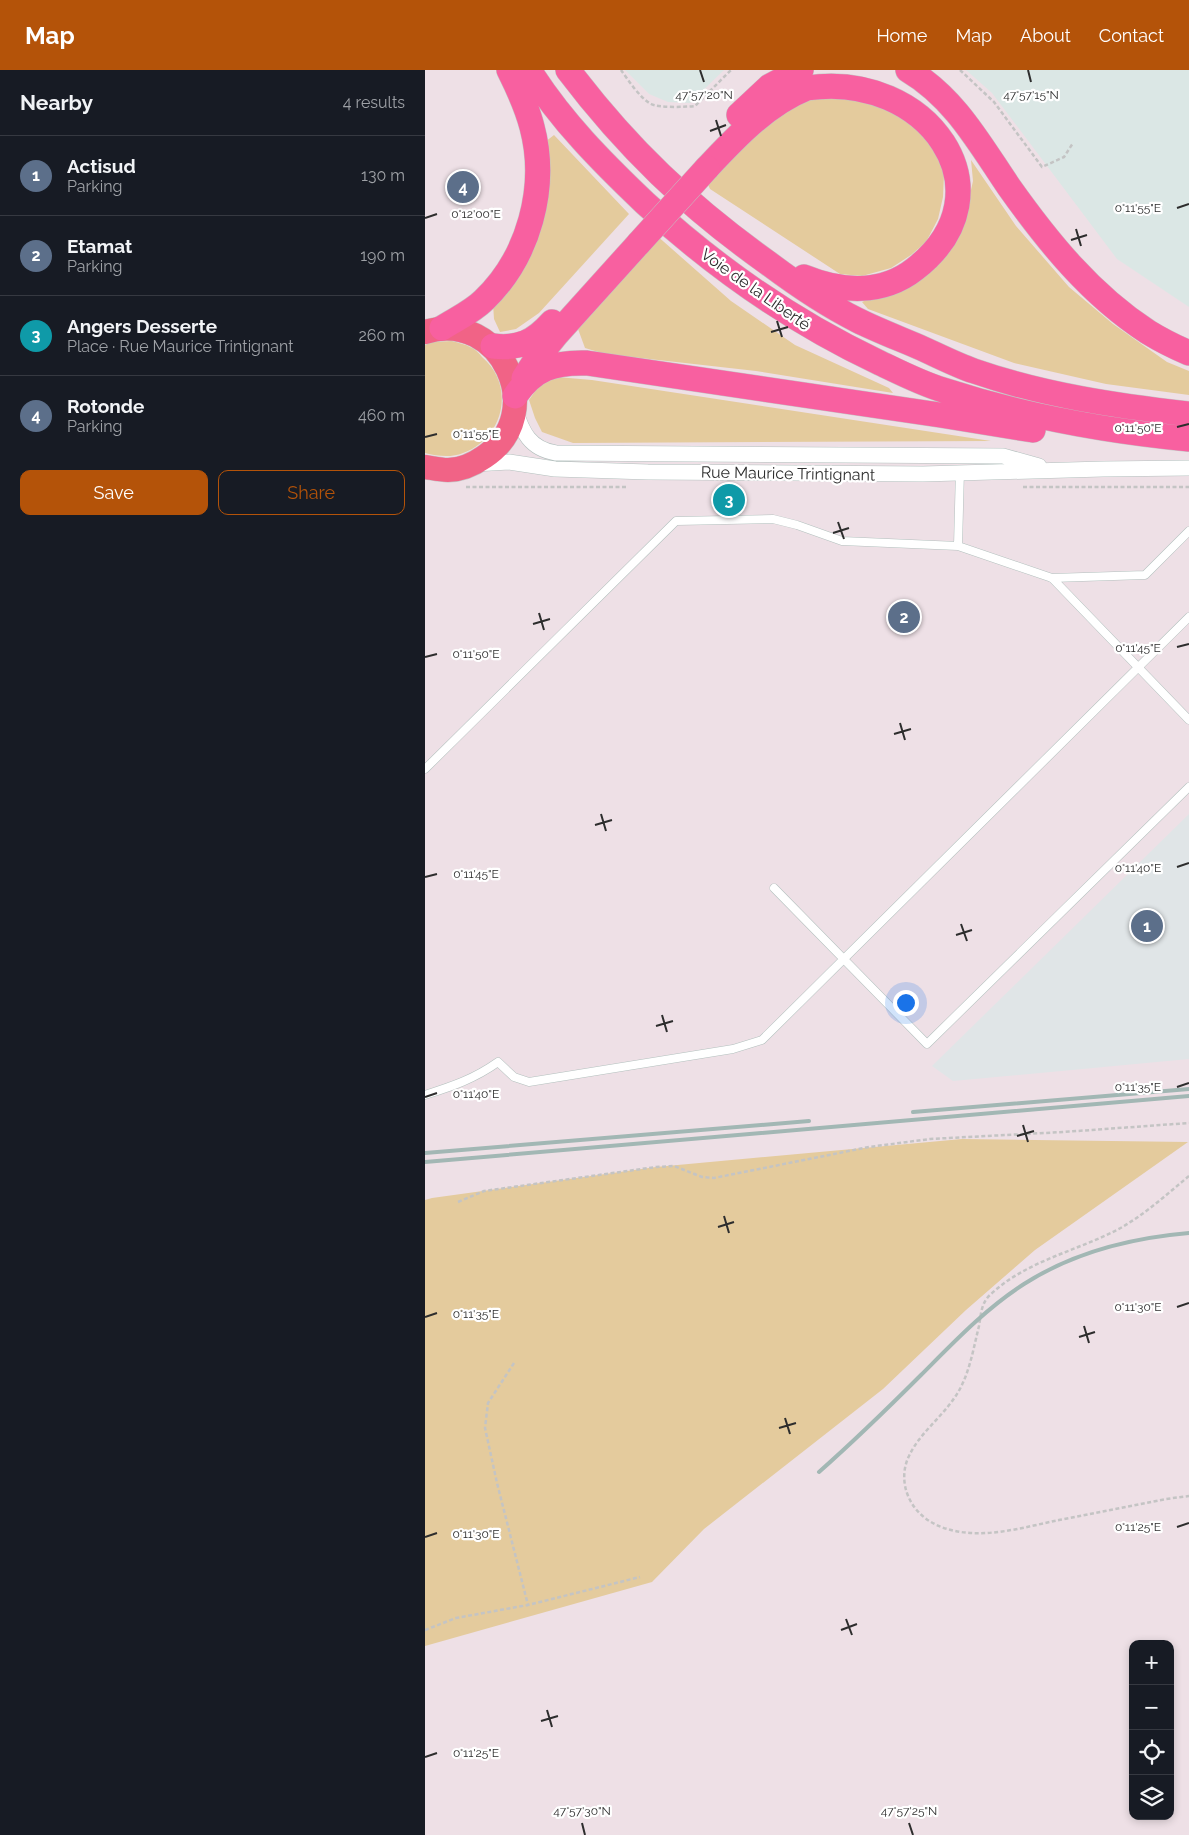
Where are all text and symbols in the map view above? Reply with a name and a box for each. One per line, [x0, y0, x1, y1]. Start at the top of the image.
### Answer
text: Map [25, 21, 75, 50]
text: Home [876, 25, 927, 46]
text: Map [955, 25, 992, 46]
text: About [1020, 25, 1071, 46]
text: Contact [1099, 25, 1164, 46]
text: 47°57'20"N [675, 88, 733, 102]
text: 47°57'15"N [1003, 88, 1059, 102]
text: Nearby [20, 90, 93, 115]
text: 4 results [343, 93, 405, 112]
text: Actisud [67, 155, 136, 177]
text: 1 [32, 166, 40, 185]
text: 130 m [361, 166, 405, 185]
pin: 4 [447, 168, 479, 206]
text: Parking [67, 177, 122, 196]
text: 0°11'55"E [1115, 201, 1161, 215]
text: 0°12'00"E [451, 207, 501, 221]
text: Etamat [67, 235, 132, 257]
street label: Voie de la Liberté [697, 245, 814, 334]
text: 2 [31, 246, 41, 265]
text: 190 m [360, 246, 405, 265]
text: Parking [67, 257, 122, 276]
text: Angers Desserte [67, 315, 217, 337]
text: 3 [32, 326, 40, 345]
text: 260 m [358, 326, 405, 345]
text: Place · Rue Maurice Trintignant [67, 337, 294, 356]
text: Rotonde [67, 395, 144, 417]
text: 4 [31, 406, 41, 425]
text: 460 m [358, 406, 405, 425]
text: Parking [67, 417, 122, 436]
text: 0°11'50"E [1114, 421, 1162, 435]
text: 0°11'55"E [453, 427, 499, 441]
street label: Rue Maurice Trintignant [701, 462, 876, 485]
button: Save [20, 470, 208, 515]
button: Share [218, 470, 405, 515]
pin: 3 [713, 481, 745, 519]
pin: 2 [888, 598, 920, 636]
text: 0°11'45"E [1115, 641, 1161, 655]
text: 0°11'50"E [452, 647, 500, 661]
text: 0°11'40"E [1115, 861, 1161, 875]
text: 0°11'45"E [453, 867, 499, 881]
pin: 1 [1131, 907, 1163, 945]
your location [893, 990, 919, 1016]
text: 0°11'35"E [1115, 1080, 1161, 1094]
text: 0°11'40"E [453, 1087, 499, 1101]
text: 0°11'30"E [1114, 1300, 1162, 1314]
text: 0°11'35"E [453, 1307, 499, 1321]
text: 0°11'25"E [1115, 1520, 1161, 1534]
text: 0°11'30"E [452, 1527, 500, 1541]
map controls [1129, 1640, 1174, 1820]
button: + [1129, 1640, 1174, 1685]
button: − [1129, 1685, 1174, 1730]
button: locate [1129, 1730, 1174, 1775]
text: 0°11'25"E [453, 1746, 499, 1760]
button: layers [1129, 1775, 1174, 1820]
text: 47°57'30"N [553, 1804, 611, 1818]
text: 47°57'25"N [881, 1804, 937, 1818]

